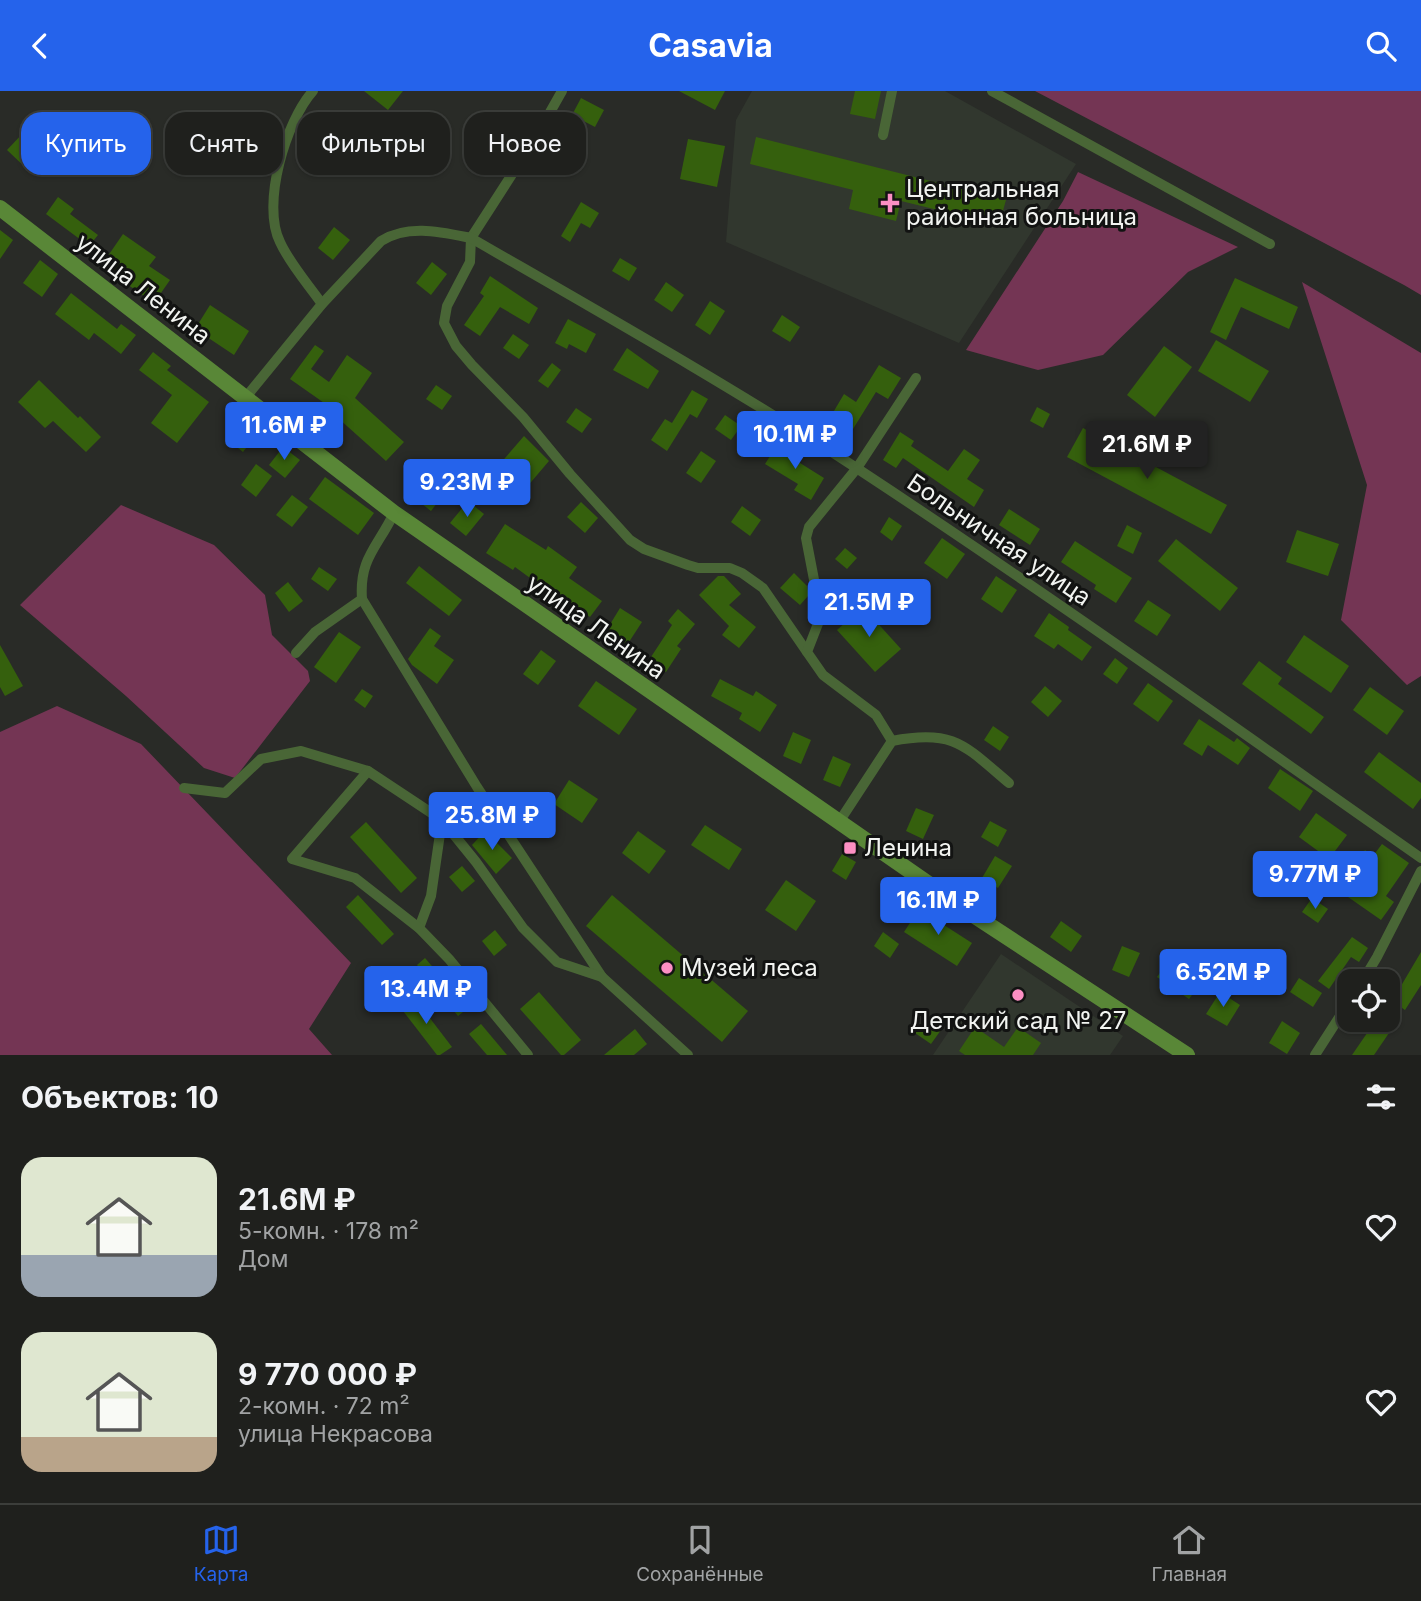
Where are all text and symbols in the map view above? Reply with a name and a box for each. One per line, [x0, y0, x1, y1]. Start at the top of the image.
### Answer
text: Casavia [648, 26, 773, 65]
icon: back [21, 27, 59, 65]
icon: search [1362, 27, 1400, 65]
chip: Купить [21, 112, 151, 175]
chip: Снять [165, 112, 283, 175]
chip: Фильтры [297, 112, 450, 175]
chip: Новое [464, 112, 586, 175]
place label: Центральная районная больница [906, 174, 1137, 231]
marker: Центральная районная больница [880, 193, 900, 213]
street label: улица Ленина [70, 227, 216, 350]
pin: 11.6M ₽ [219, 403, 349, 462]
text: 11.6M ₽ [241, 411, 327, 439]
pin: 10.1M ₽ [730, 411, 860, 471]
text: 10.1M ₽ [753, 420, 837, 448]
pin: 21.6M ₽ [1082, 421, 1212, 481]
text: 21.6M ₽ [1102, 430, 1192, 458]
pin: 9.23M ₽ [402, 459, 532, 519]
street label: Больничная улица [902, 467, 1097, 612]
text: 9.23M ₽ [419, 468, 515, 496]
street label: улица Ленина [521, 568, 671, 685]
pin: 21.5M ₽ [804, 580, 934, 639]
text: 21.5M ₽ [824, 588, 914, 616]
pin: 25.8M ₽ [427, 793, 557, 852]
text: 25.8M ₽ [445, 801, 539, 829]
place label: Ленина [864, 833, 952, 862]
marker: Ленина [842, 840, 858, 856]
pin: 9.77M ₽ [1250, 851, 1380, 911]
text: 9.77M ₽ [1269, 860, 1361, 888]
pin: 16.1M ₽ [873, 877, 1003, 937]
text: 16.1M ₽ [896, 886, 980, 914]
pin: 6.52M ₽ [1158, 949, 1288, 1009]
place label: Музей леса [681, 953, 818, 982]
text: 6.52M ₽ [1176, 958, 1270, 986]
marker: Музей леса [659, 960, 675, 976]
pin: 13.4M ₽ [361, 967, 491, 1026]
map controls [1337, 969, 1400, 1032]
button: locate [1337, 969, 1400, 1032]
text: 13.4M ₽ [380, 975, 472, 1003]
marker: Детский сад № 27 [1010, 987, 1026, 1003]
place label: Детский сад № 27 [910, 1006, 1126, 1035]
icon: filters [1362, 1078, 1400, 1116]
text: Объектов: 10 [21, 1079, 219, 1115]
text: 21.6M ₽ [238, 1181, 356, 1217]
icon: home [77, 1185, 161, 1269]
icon: heart [1362, 1208, 1400, 1246]
text: 5-комн. · 178 m² [238, 1217, 419, 1245]
text: Дом [238, 1245, 288, 1273]
text: 9 770 000 ₽ [238, 1356, 417, 1392]
icon: home [77, 1360, 161, 1444]
icon: heart [1362, 1383, 1400, 1421]
text: 2-комн. · 72 m² [238, 1392, 410, 1420]
text: улица Некрасова [238, 1420, 433, 1448]
tab: Карта [194, 1521, 248, 1586]
tab: Сохранённые [636, 1521, 764, 1586]
tab: Главная [1151, 1521, 1227, 1586]

